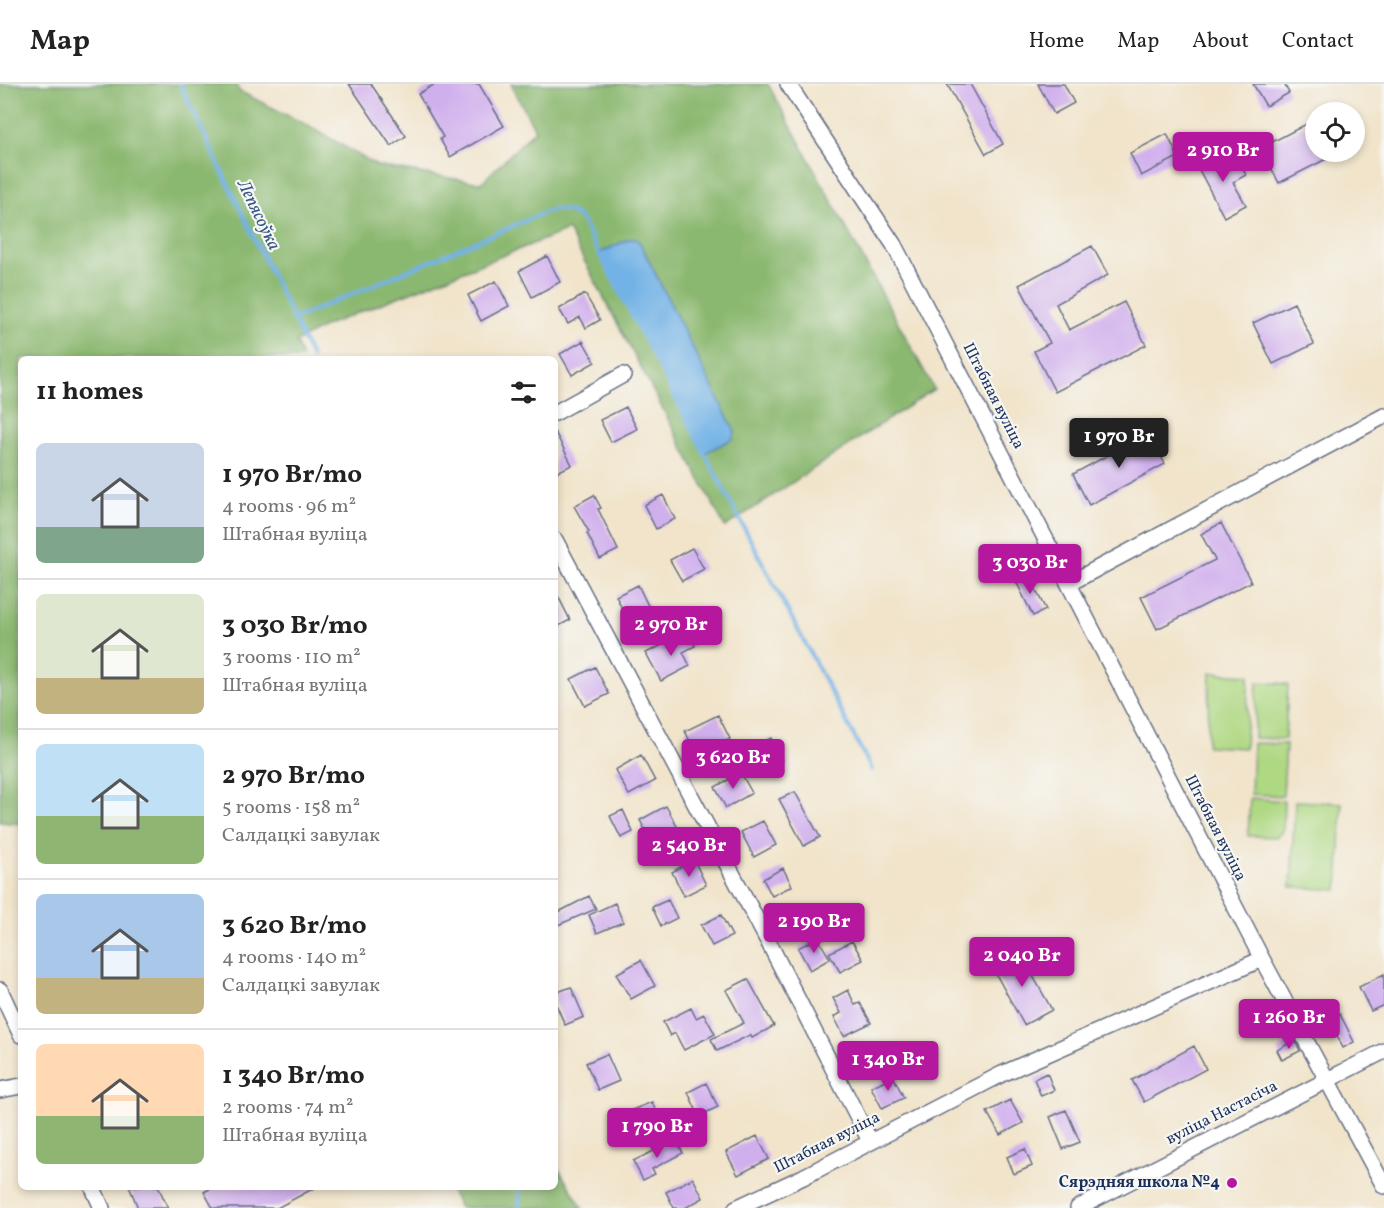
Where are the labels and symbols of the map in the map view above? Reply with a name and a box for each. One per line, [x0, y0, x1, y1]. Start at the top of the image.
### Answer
pin: 2 910 Br [1161, 132, 1285, 183]
water label: Лепясоўка [230, 175, 286, 255]
street label: Штабная вуліца [957, 339, 1029, 453]
pin: 1 970 Br [1057, 418, 1181, 469]
pin: 3 030 Br [968, 544, 1092, 595]
pin: 2 970 Br [609, 606, 733, 657]
pin: 3 620 Br [671, 739, 795, 790]
street label: Штабная вуліца [1179, 771, 1251, 885]
pin: 2 540 Br [627, 827, 751, 878]
pin: 2 190 Br [752, 903, 876, 954]
pin: 2 040 Br [960, 937, 1084, 988]
pin: 1 260 Br [1227, 999, 1351, 1050]
pin: 1 340 Br [826, 1041, 950, 1092]
street label: вуліца Настасіча [1163, 1075, 1281, 1151]
street label: Штабная вуліца [770, 1107, 884, 1179]
pin: 1 790 Br [595, 1108, 719, 1159]
place label: Сярэдняя школа №4 [1059, 1172, 1220, 1194]
marker: Сярэдняя школа №4 [1225, 1176, 1239, 1190]

